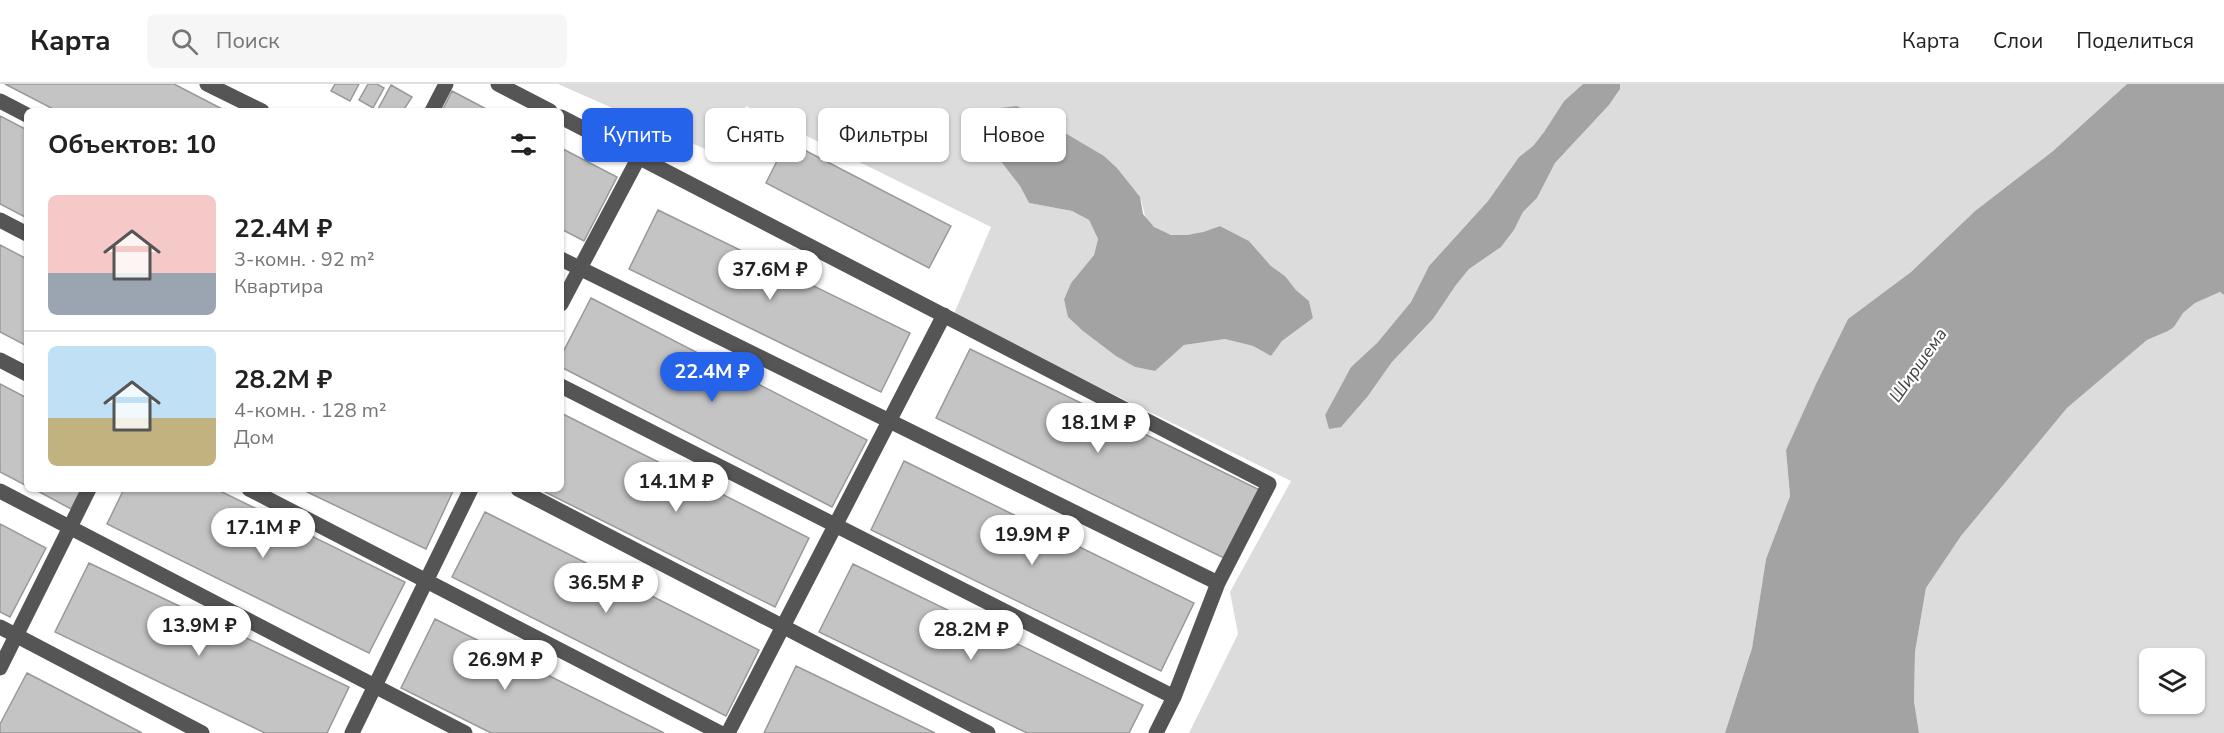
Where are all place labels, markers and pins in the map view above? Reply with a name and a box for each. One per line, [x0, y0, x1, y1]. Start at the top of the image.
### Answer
pin: 37.6M ₽ [715, 250, 825, 301]
pin: 22.4M ₽ [657, 352, 767, 403]
pin: 18.1M ₽ [1043, 403, 1153, 454]
pin: 14.1M ₽ [621, 462, 731, 513]
pin: 17.1M ₽ [208, 508, 318, 559]
pin: 19.9M ₽ [977, 515, 1087, 566]
pin: 36.5M ₽ [551, 563, 661, 614]
pin: 13.9M ₽ [144, 606, 254, 657]
pin: 28.2M ₽ [916, 610, 1026, 661]
pin: 26.9M ₽ [450, 640, 560, 691]

